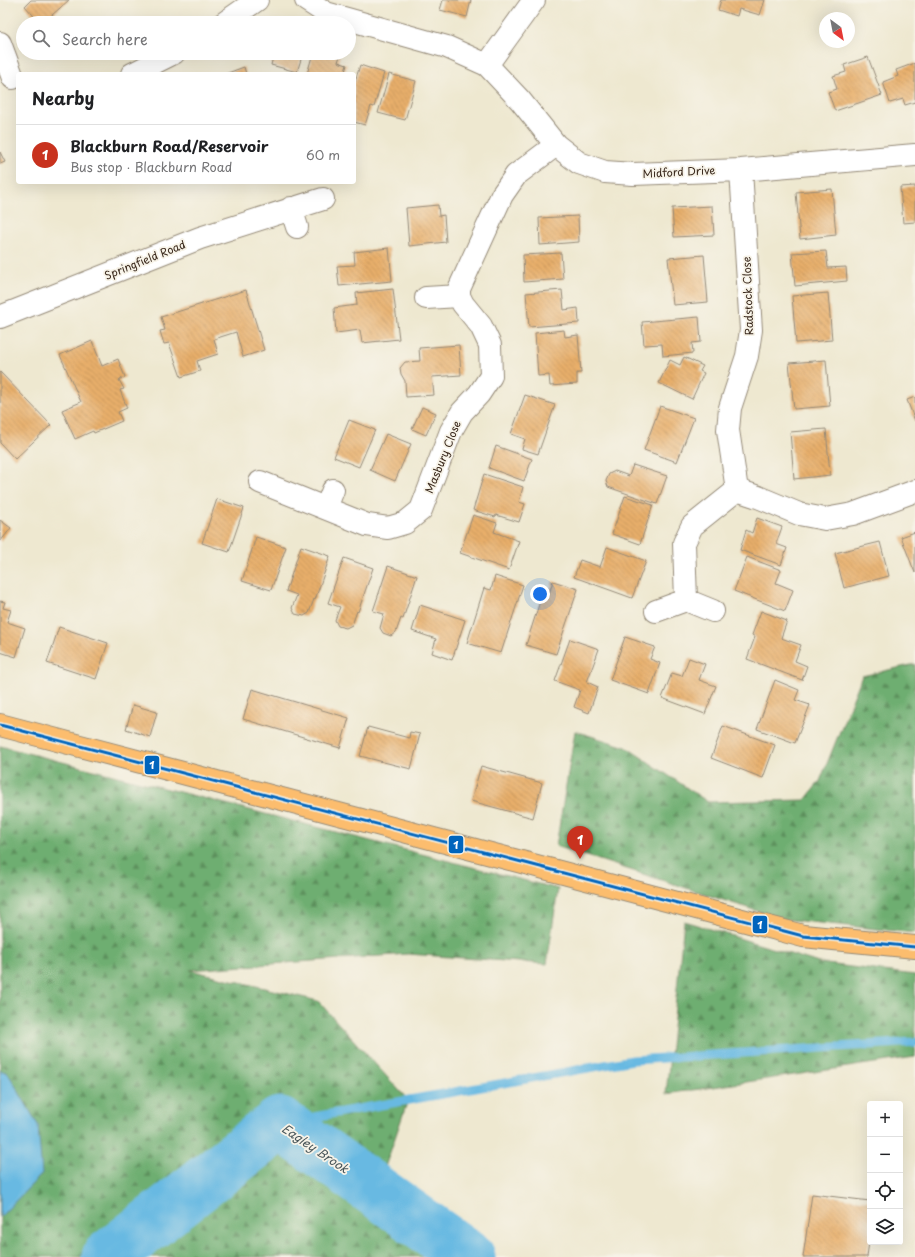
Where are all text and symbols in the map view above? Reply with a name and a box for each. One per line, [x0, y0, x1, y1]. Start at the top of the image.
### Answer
north arrow [819, 12, 855, 48]
search box [16, 16, 356, 60]
icon: search [30, 27, 52, 49]
text: Search here [62, 27, 148, 50]
text: Nearby [32, 85, 94, 111]
text: Blackburn Road/Reservoir [70, 134, 269, 157]
text: 1 [42, 145, 48, 164]
text: 60 m [306, 145, 340, 164]
text: Bus stop · Blackburn Road [70, 157, 232, 176]
street label: Midford Drive [642, 161, 716, 182]
street label: Springfield Road [102, 235, 188, 284]
street label: Radstock Close [738, 256, 757, 336]
street label: Masbury Close [420, 418, 465, 496]
your location [530, 584, 550, 604]
line badge: 1 [144, 755, 160, 775]
text: 1 [149, 756, 155, 773]
pin: 1 [567, 826, 593, 859]
line badge: 1 [448, 835, 464, 854]
text: 1 [453, 836, 459, 853]
line badge: 1 [752, 915, 768, 934]
text: 1 [757, 916, 763, 933]
map controls [867, 1101, 903, 1245]
button: + [867, 1101, 903, 1137]
water label: Eagley Brook [279, 1119, 353, 1178]
button: − [867, 1137, 903, 1173]
button: locate [867, 1173, 903, 1209]
button: layers [867, 1209, 903, 1245]

